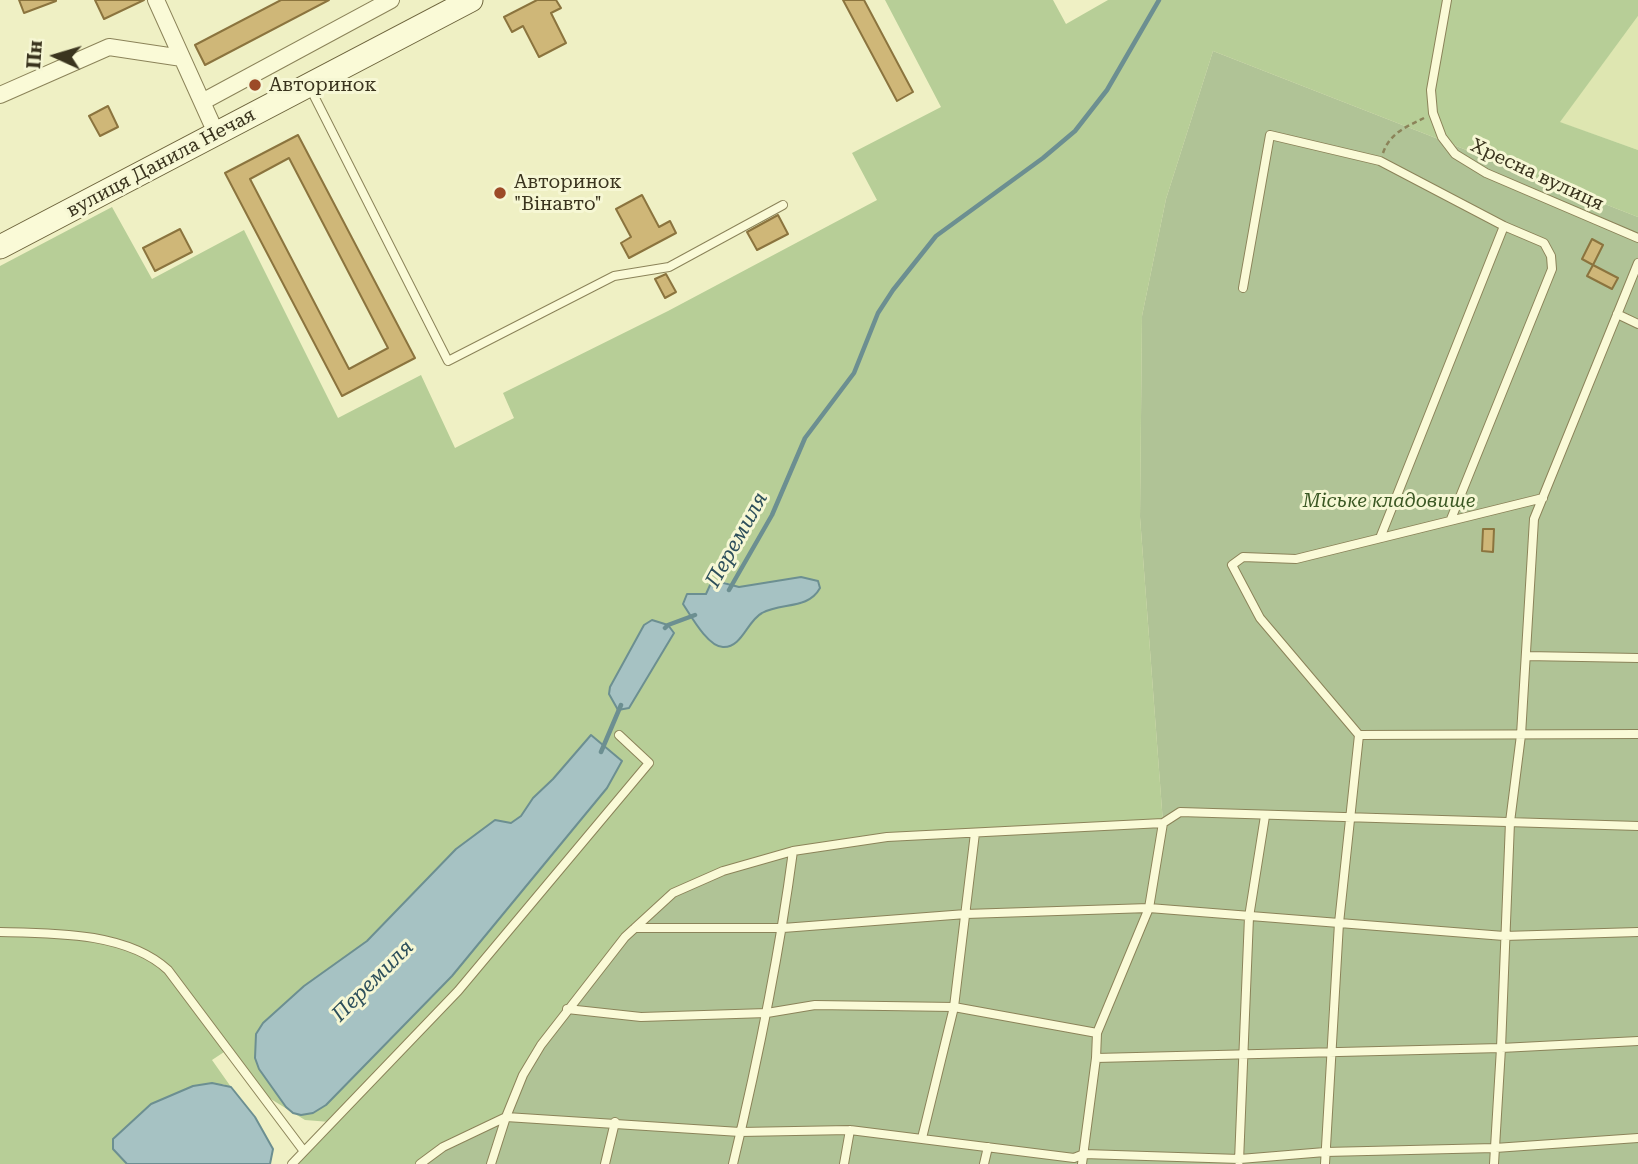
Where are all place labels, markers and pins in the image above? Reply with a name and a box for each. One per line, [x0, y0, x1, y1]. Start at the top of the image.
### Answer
place label: Авторинок [269, 74, 376, 96]
marker: Авторинок [247, 77, 263, 93]
place label: Авторинок "Вінавто" [514, 171, 621, 215]
marker: Авторинок "Вінавто" [492, 185, 508, 201]

